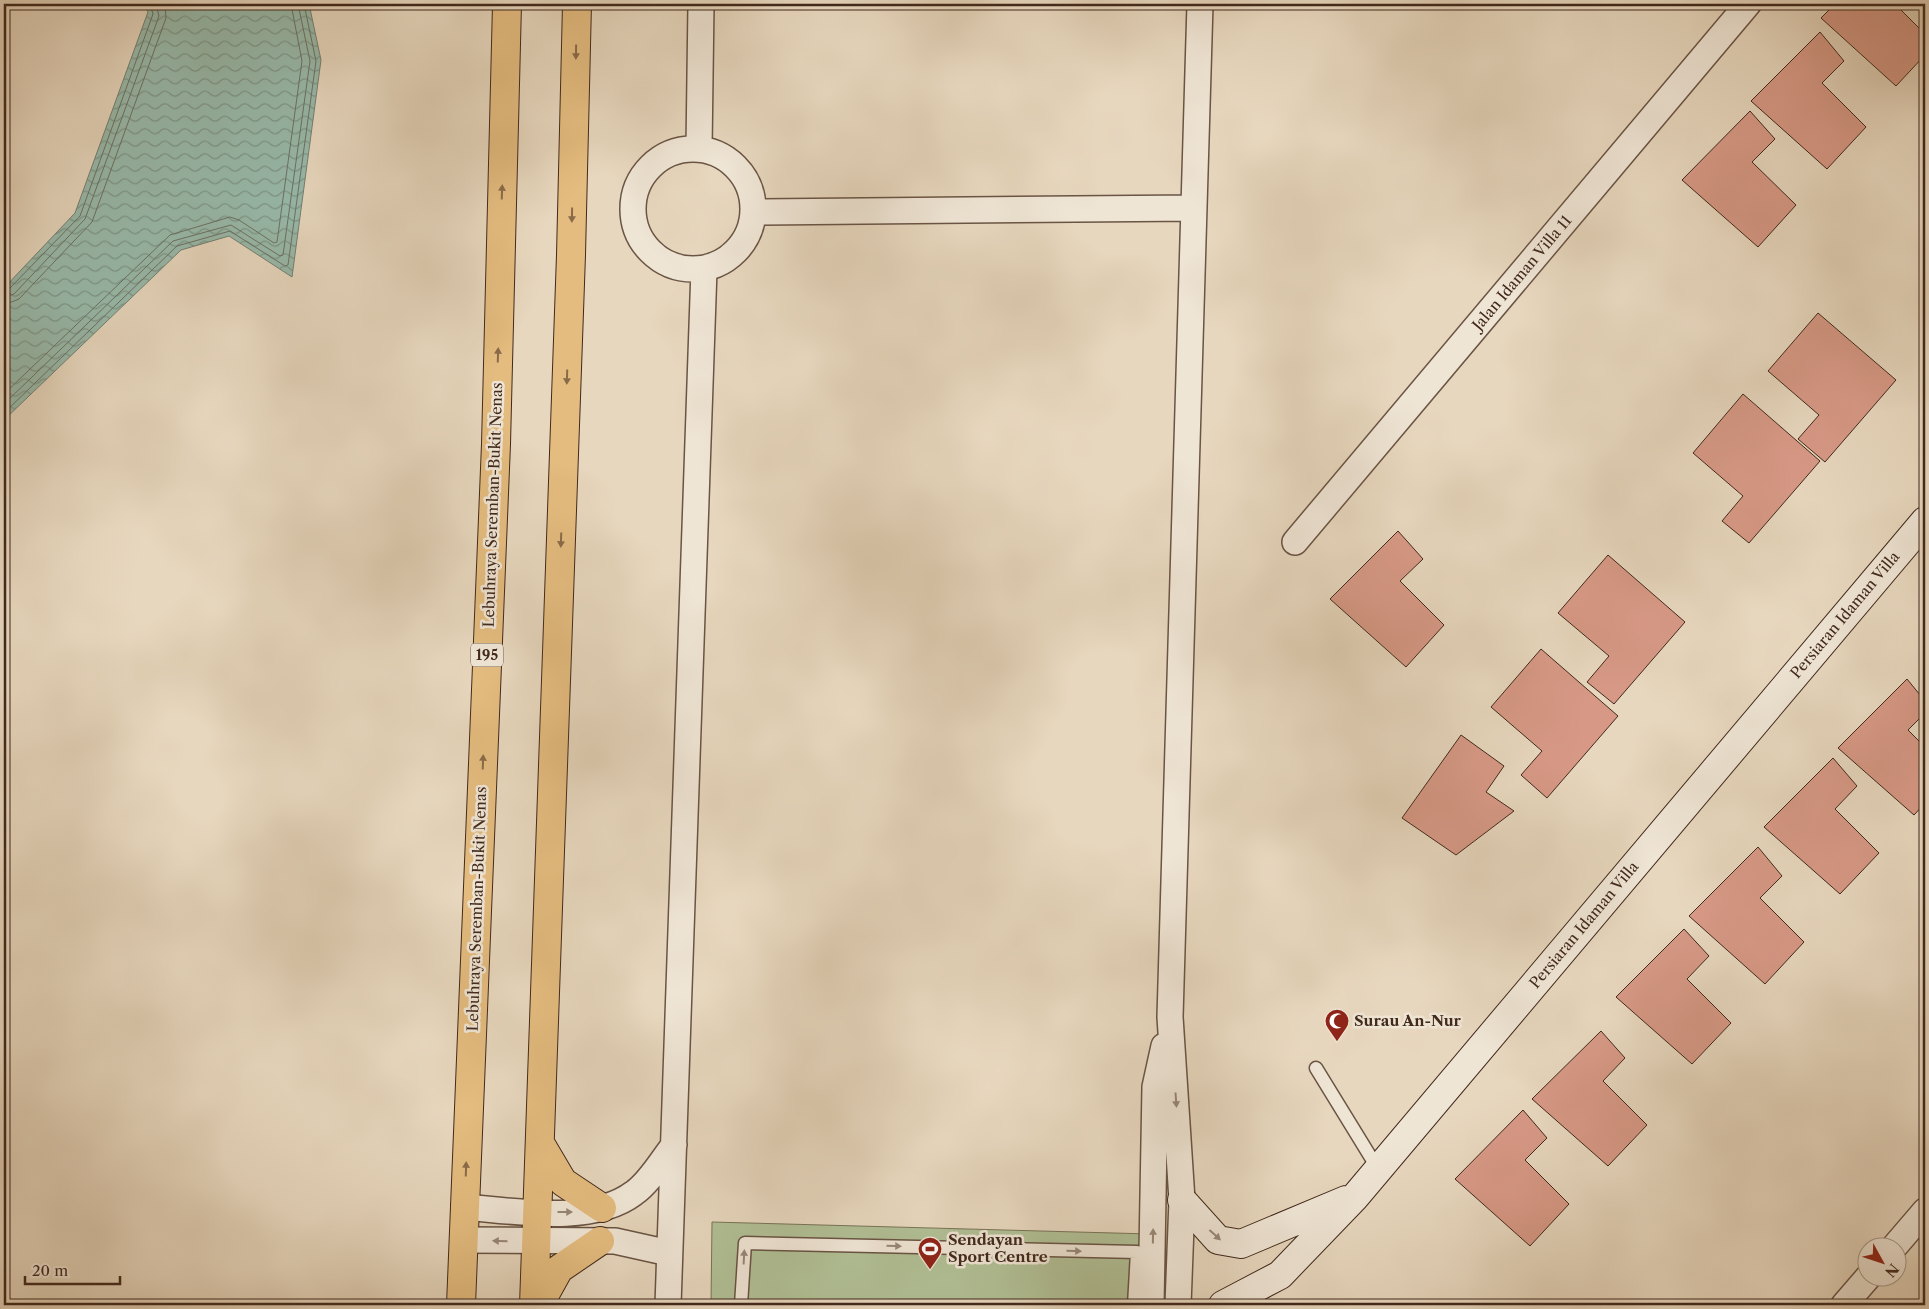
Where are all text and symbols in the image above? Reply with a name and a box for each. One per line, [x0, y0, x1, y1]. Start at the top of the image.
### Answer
one-way arrow [572, 45, 580, 61]
one-way arrow [499, 184, 507, 200]
one-way arrow [568, 207, 576, 223]
street label: Jalan Idaman Villa 11 [1467, 211, 1576, 336]
one-way arrow [494, 346, 502, 362]
one-way arrow [563, 370, 571, 386]
street label: Lebuhraya Seremban-Bukit Nenas [479, 382, 506, 628]
one-way arrow [557, 532, 565, 548]
street label: Persiaran Idaman Villa [1786, 547, 1903, 682]
road number: 195 [471, 644, 503, 666]
one-way arrow [479, 754, 487, 770]
street label: Lebuhraya Seremban-Bukit Nenas [463, 786, 490, 1032]
street label: Persiaran Idaman Villa [1525, 857, 1642, 992]
mosque icon: Surau An-Nur [1324, 1008, 1350, 1042]
place label: Surau An-Nur [1354, 1011, 1462, 1030]
one-way arrow [1172, 1093, 1180, 1109]
one-way arrow [462, 1161, 470, 1177]
one-way arrow [558, 1208, 574, 1216]
one-way arrow [1149, 1227, 1157, 1243]
one-way arrow [1209, 1229, 1221, 1240]
place label: Sendayan Sport Centre [948, 1230, 1048, 1266]
one-way arrow [491, 1236, 507, 1244]
sports icon: Sendayan Sport Centre [917, 1236, 943, 1270]
north arrow [1856, 1236, 1906, 1286]
one-way arrow [886, 1243, 902, 1251]
one-way arrow [1066, 1247, 1082, 1255]
one-way arrow [741, 1248, 749, 1264]
scale bar [25, 1254, 120, 1286]
text: N [1881, 1260, 1903, 1281]
text: 20 m [32, 1261, 68, 1280]

